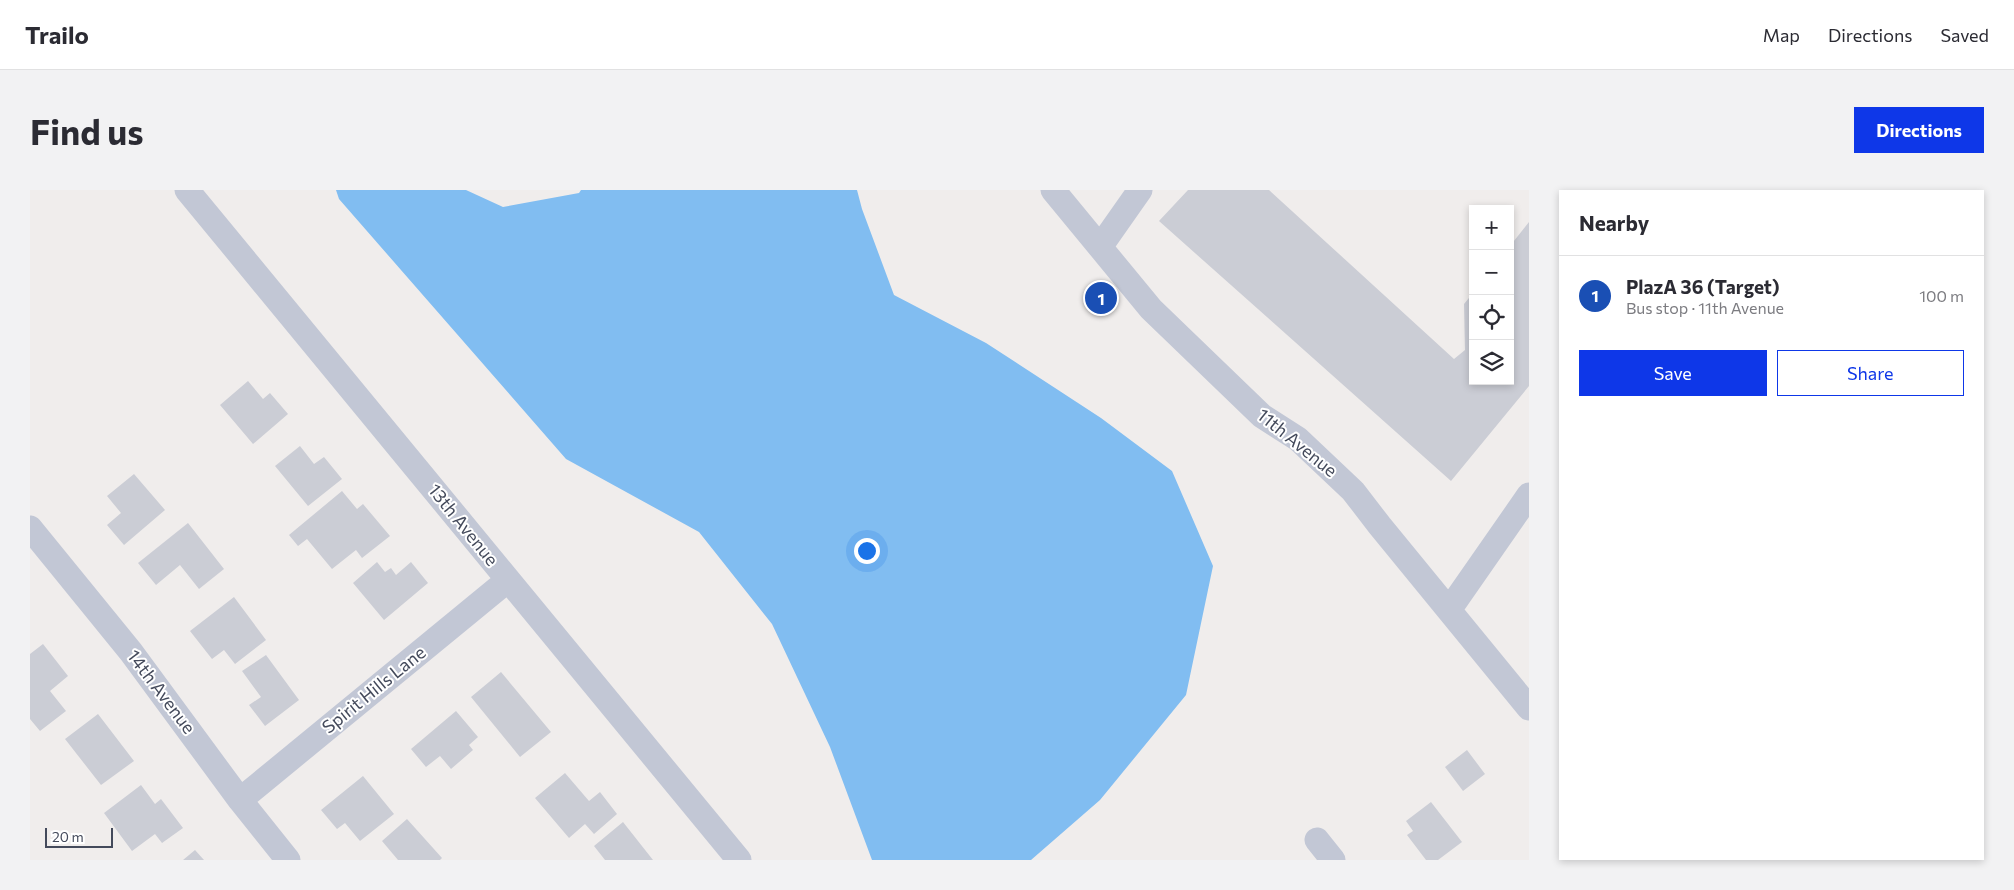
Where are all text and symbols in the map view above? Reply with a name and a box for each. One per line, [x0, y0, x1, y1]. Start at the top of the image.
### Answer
text: Trailo [25, 20, 89, 49]
text: Map [1763, 24, 1800, 46]
text: Directions [1828, 24, 1912, 46]
text: Saved [1940, 24, 1989, 46]
button: Directions [1854, 107, 1984, 153]
text: Find us [30, 109, 144, 152]
map controls [1469, 205, 1514, 385]
button: + [1469, 205, 1514, 250]
text: Nearby [1579, 210, 1649, 235]
button: − [1469, 250, 1514, 295]
text: PlazA 36 (Target) [1626, 275, 1780, 298]
pin: 1 [1085, 279, 1117, 317]
text: 1 [1591, 286, 1599, 305]
text: 100 m [1919, 286, 1964, 305]
button: locate [1469, 295, 1514, 340]
text: Bus stop · 11th Avenue [1626, 298, 1784, 317]
button: layers [1469, 340, 1514, 385]
button: Save [1579, 350, 1767, 396]
button: Share [1777, 350, 1964, 396]
street label: 11th Avenue [1253, 403, 1342, 481]
street label: 13th Avenue [424, 479, 504, 570]
your location [854, 538, 880, 564]
street label: Spirit Hills Lane [317, 641, 430, 738]
street label: 14th Avenue [123, 645, 201, 738]
scale bar [45, 825, 112, 848]
text: 20 m [52, 828, 84, 845]

